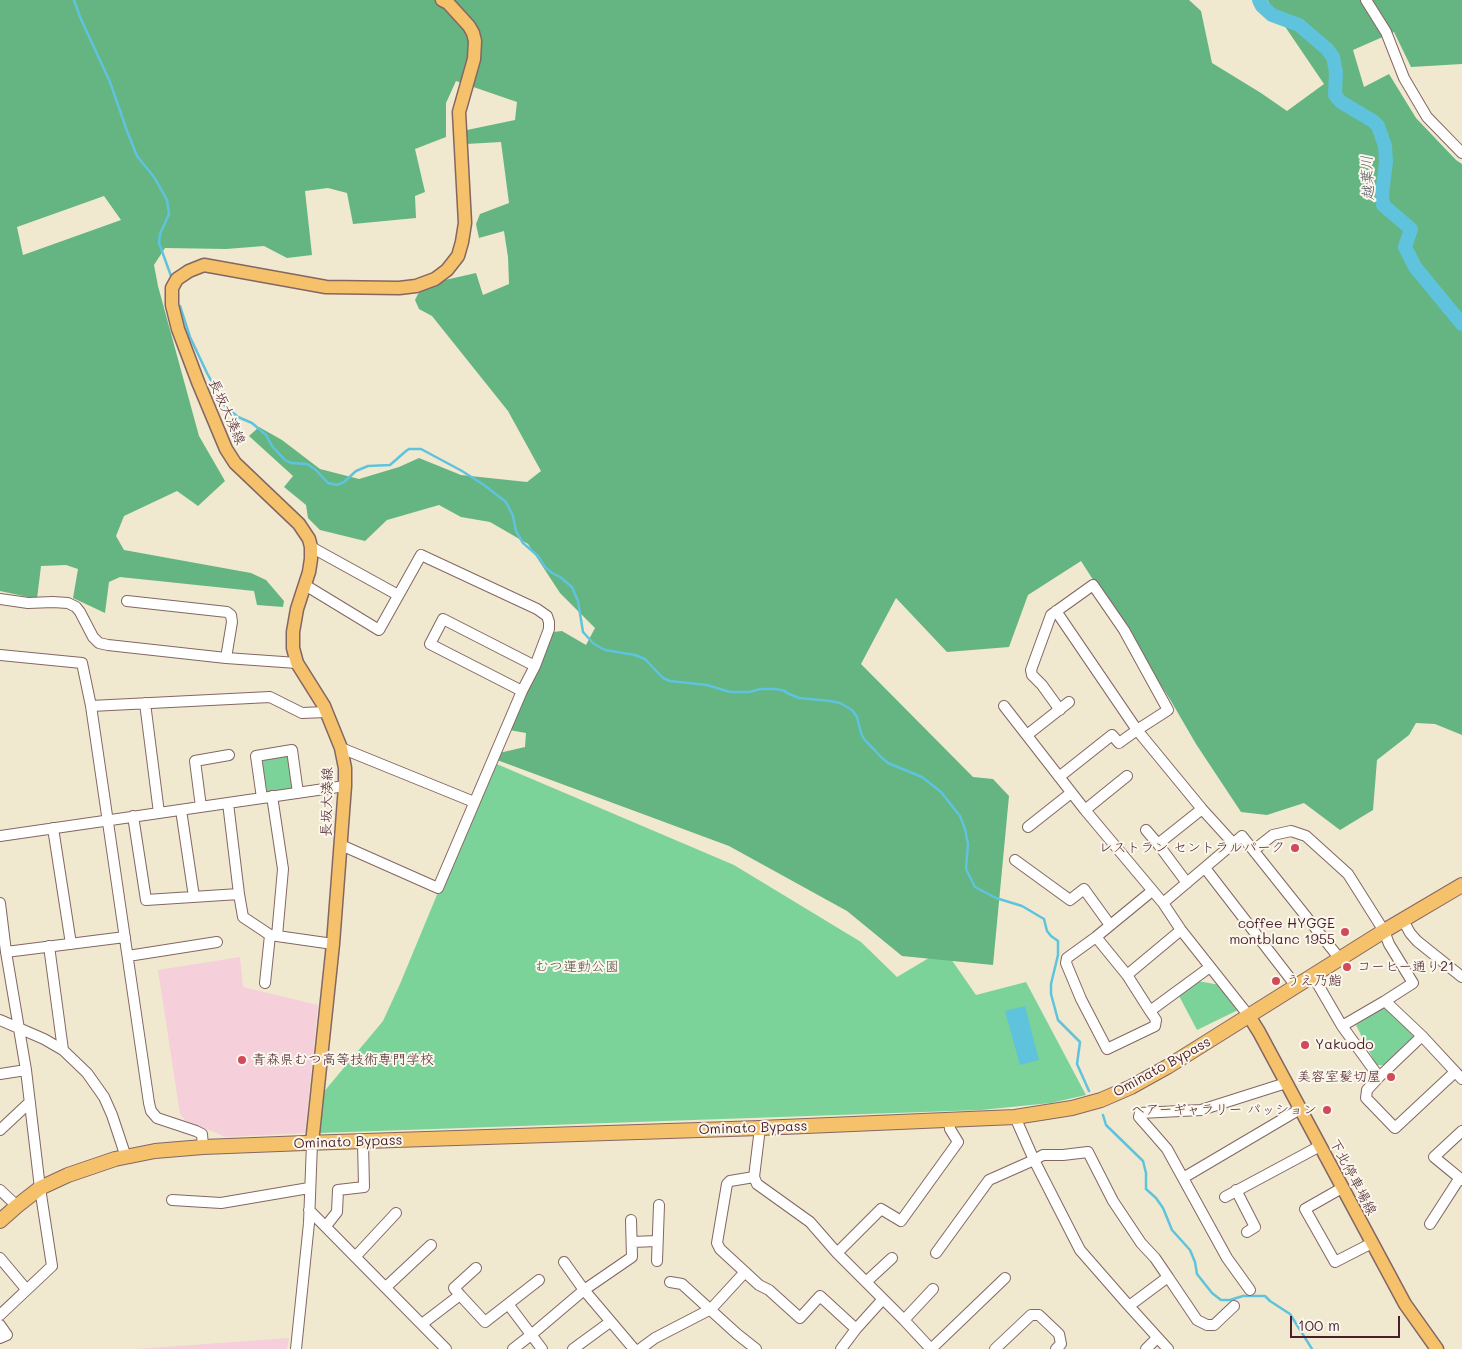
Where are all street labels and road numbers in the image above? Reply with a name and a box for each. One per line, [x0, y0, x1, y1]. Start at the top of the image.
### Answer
street label: 長坂大湊線 [205, 377, 249, 447]
street label: 長坂大湊線 [318, 767, 336, 837]
street label: Ominato Bypass [1110, 1033, 1214, 1101]
street label: Ominato Bypass [698, 1118, 808, 1138]
street label: Ominato Bypass [293, 1132, 403, 1152]
street label: 下北停車場線 [1326, 1136, 1380, 1218]

